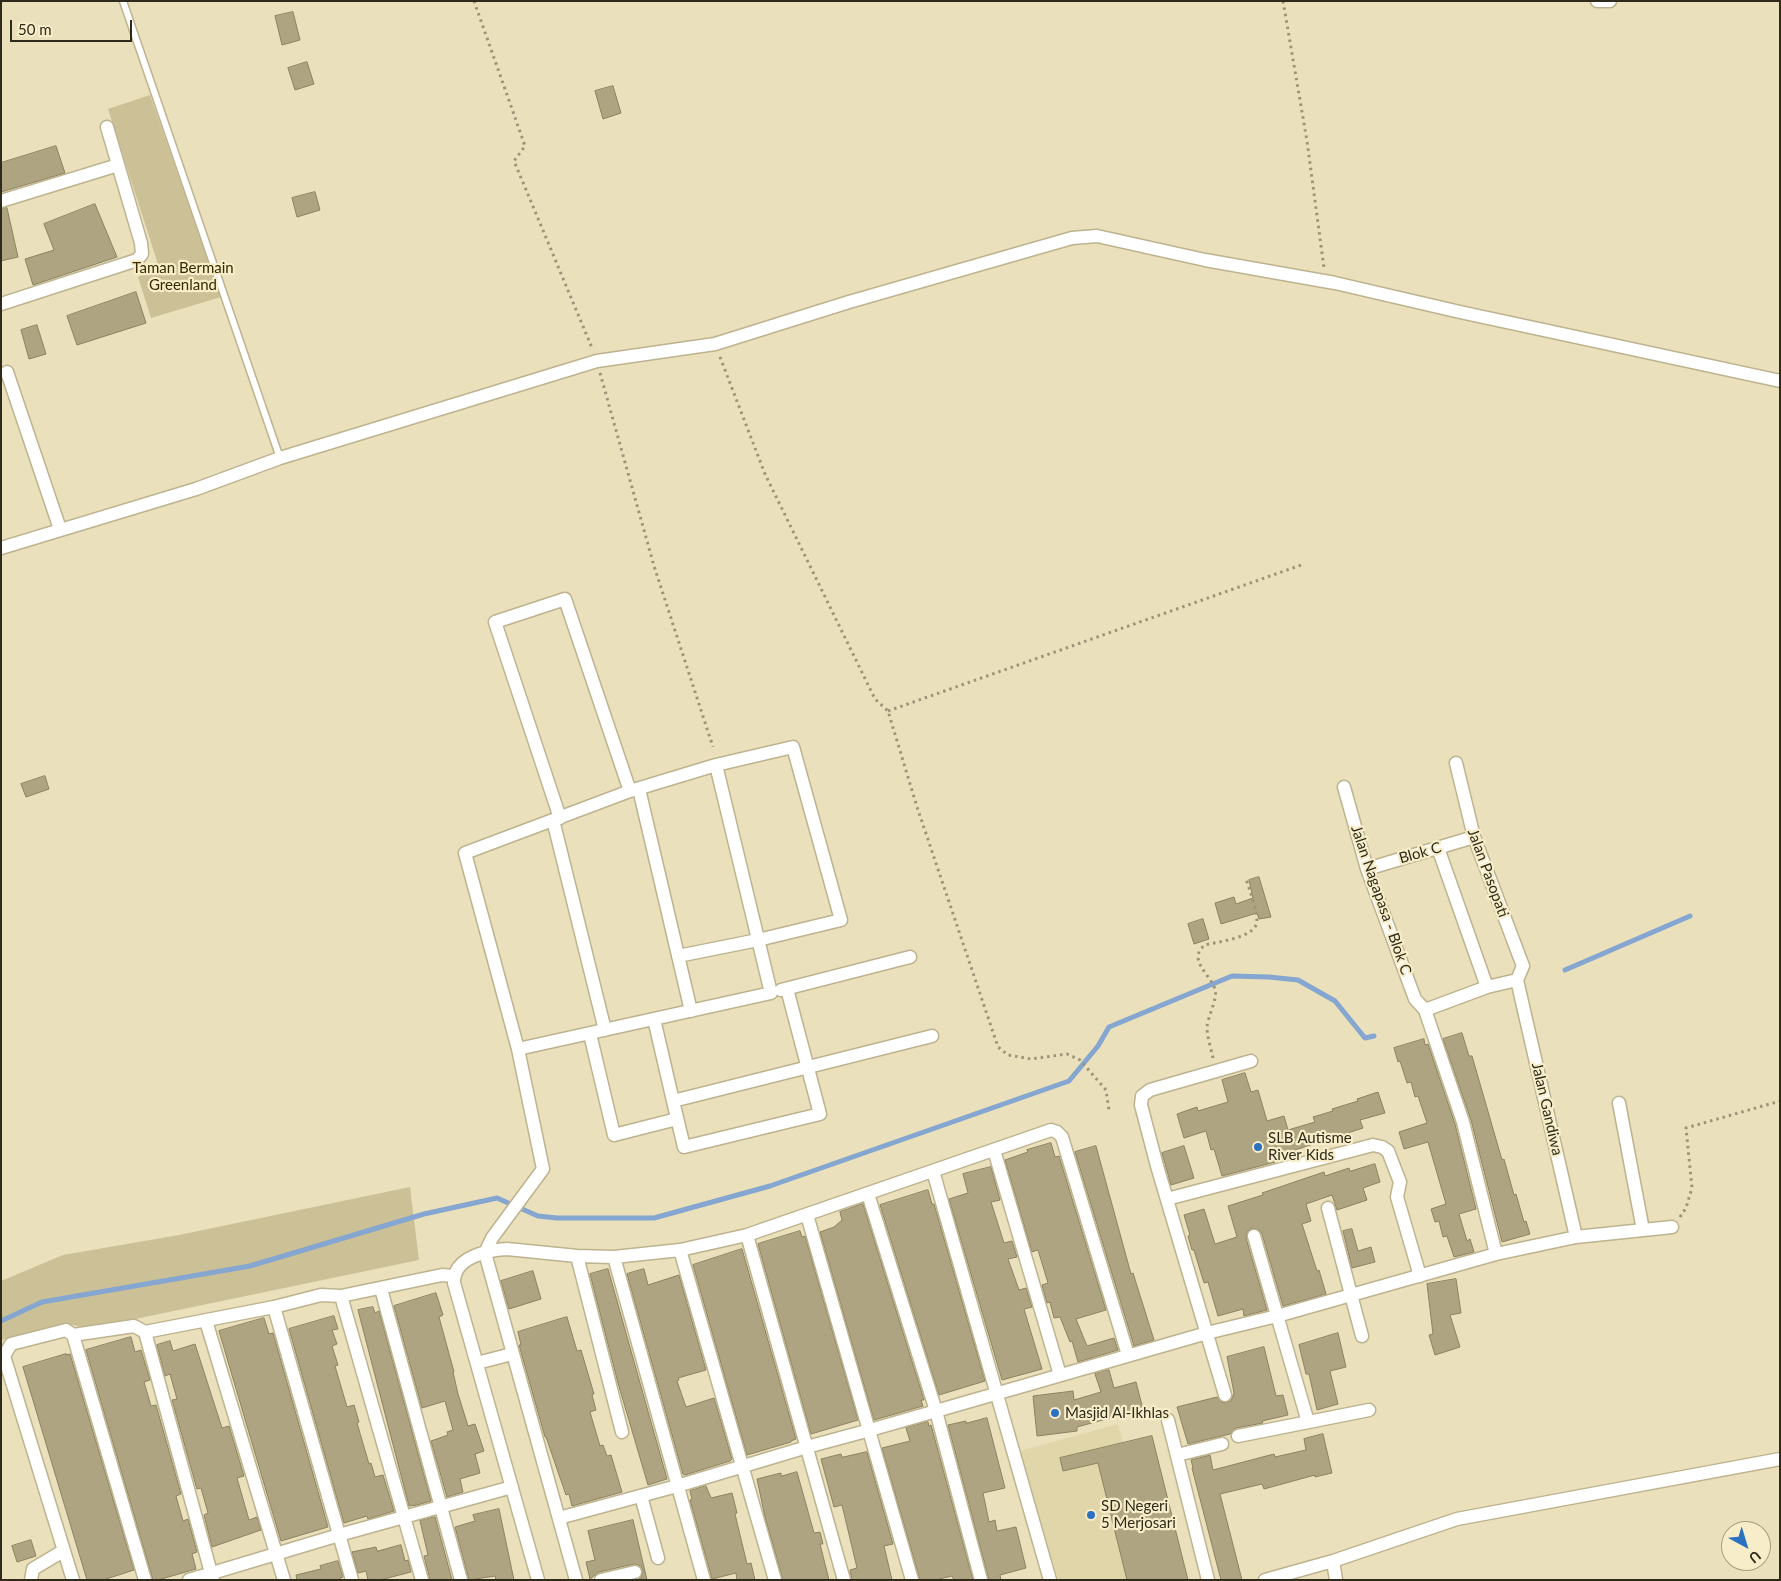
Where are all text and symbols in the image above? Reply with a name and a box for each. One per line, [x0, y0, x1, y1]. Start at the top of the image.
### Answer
scale bar [12, 10, 135, 42]
text: 50 m [18, 20, 52, 38]
park label: Taman Bermain Greenland [132, 259, 234, 294]
street label: Jalan Nagapasa - Blok C [1347, 823, 1415, 977]
street label: Jalan Pasopati [1464, 826, 1512, 920]
street label: Blok C [1397, 838, 1443, 868]
street label: Jalan Gandiwa [1528, 1061, 1566, 1157]
place label: SLB Autisme River Kids [1268, 1129, 1352, 1164]
marker: SLB Autisme River Kids [1252, 1141, 1264, 1153]
place label: Masjid Al-Ikhlas [1065, 1404, 1169, 1422]
marker: Masjid Al-Ikhlas [1049, 1407, 1061, 1419]
place label: SD Negeri 5 Merjosari [1101, 1497, 1176, 1532]
marker: SD Negeri 5 Merjosari [1085, 1509, 1097, 1521]
north arrow [1721, 1521, 1771, 1571]
text: U [1746, 1547, 1765, 1567]

